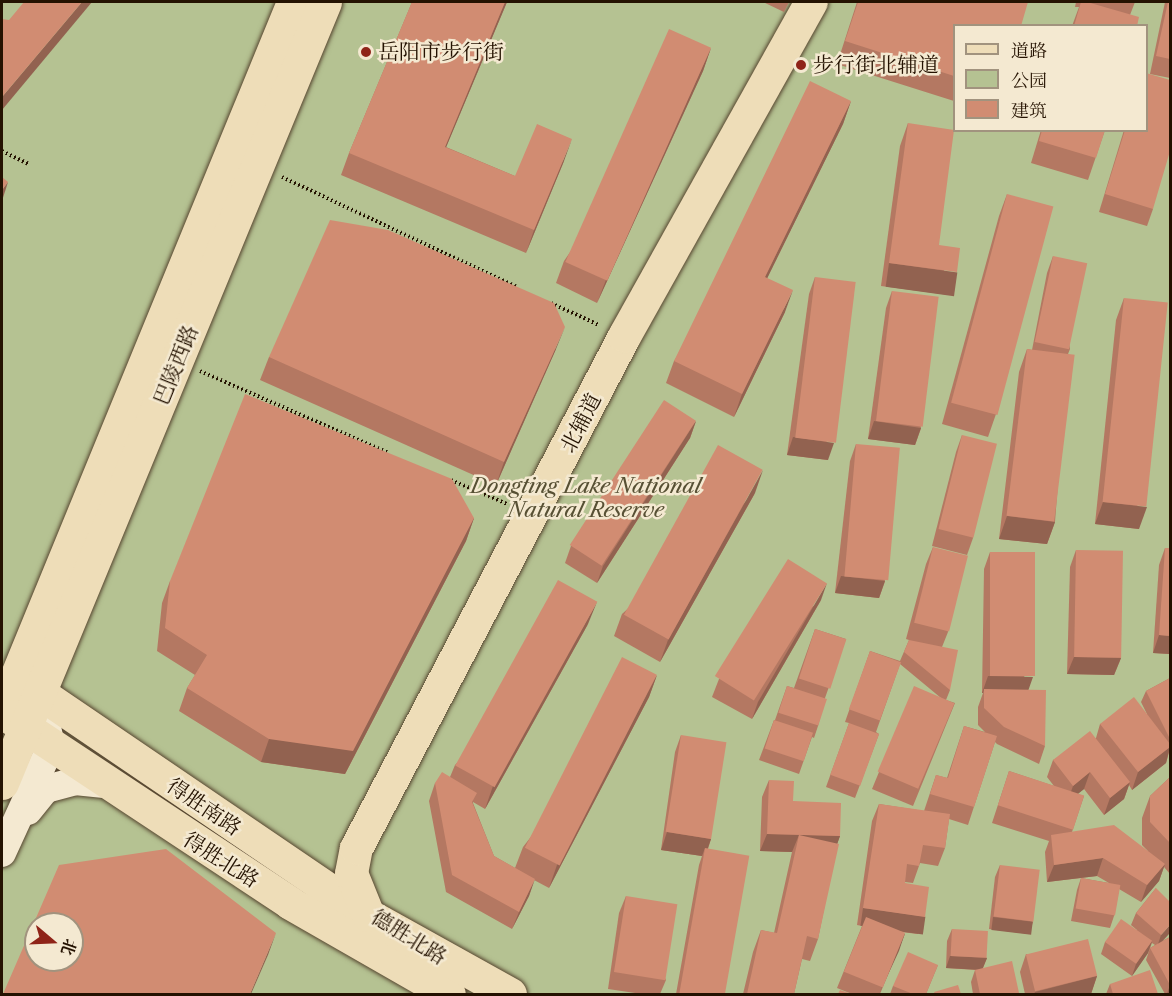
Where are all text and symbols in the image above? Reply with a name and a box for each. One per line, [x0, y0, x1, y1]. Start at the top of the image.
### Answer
legend [953, 24, 1148, 132]
place label: 岳阳市步行街 [378, 39, 504, 65]
text: 道路 [1011, 40, 1047, 62]
marker: 岳阳市步行街 [359, 45, 373, 59]
place label: 步行街北辅道 [813, 52, 939, 78]
marker: 步行街北辅道 [794, 58, 808, 72]
text: 公园 [1011, 70, 1047, 92]
text: 建筑 [1011, 100, 1047, 122]
street label: 巴陵西路 [149, 321, 203, 409]
street label: 北辅道 [555, 389, 607, 457]
park label: Dongting Lake National Natural Reserve [471, 473, 701, 523]
street label: 得胜南路 [162, 773, 246, 841]
street label: 得胜北路 [179, 827, 263, 893]
street label: 德胜北路 [367, 904, 451, 970]
north arrow [24, 912, 84, 972]
text: 北 [57, 936, 81, 958]

